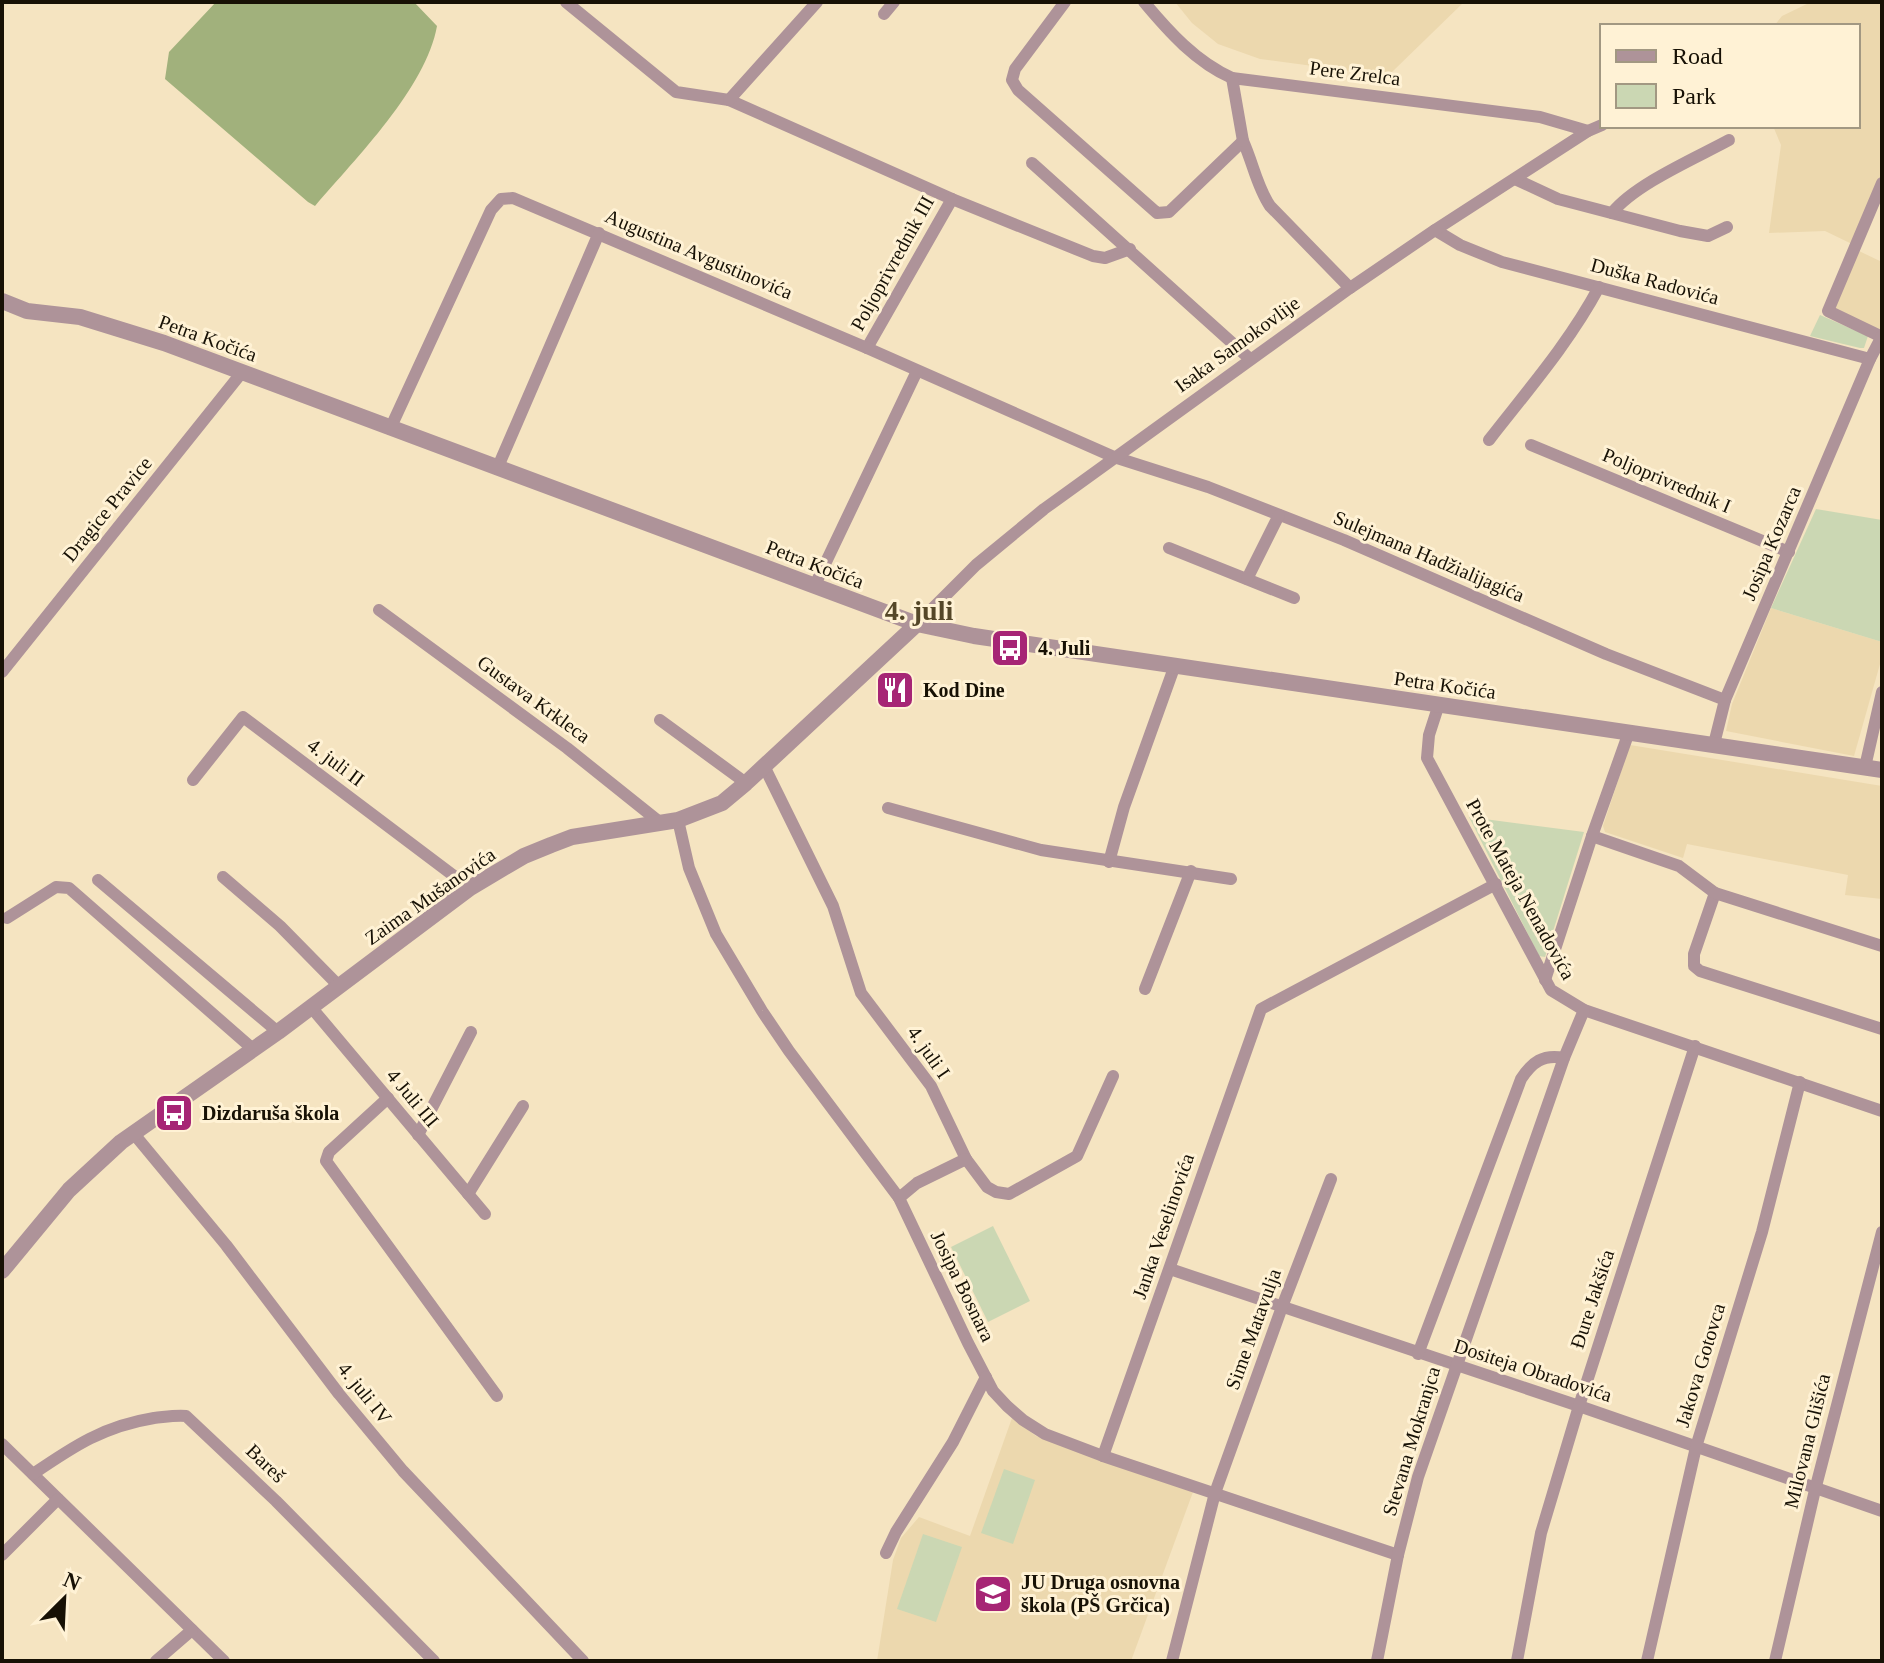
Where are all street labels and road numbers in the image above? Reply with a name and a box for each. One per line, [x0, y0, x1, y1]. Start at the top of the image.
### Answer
street label: Pere Zrelca [1308, 56, 1402, 90]
street label: Poljoprivrednik III [846, 192, 939, 335]
street label: Augustina Avgustinovića [602, 205, 796, 304]
street label: Duška Radovića [1589, 253, 1722, 309]
street label: Isaka Samokovlije [1171, 291, 1304, 397]
street label: Petra Kočića [156, 310, 260, 366]
street label: Poljoprivrednik I [1599, 443, 1734, 518]
street label: Dragice Pravice [58, 452, 157, 566]
street label: Josipa Kozarca [1737, 483, 1806, 604]
street label: Sulejmana Hadžialijagića [1330, 506, 1528, 607]
street label: Petra Kočića [763, 535, 867, 593]
street label: Gustava Krkleca [473, 651, 595, 747]
street label: Petra Kočića [1393, 667, 1498, 703]
street label: 4. juli II [303, 734, 369, 791]
street label: Prote Mateja Nenadovića [1461, 795, 1580, 984]
street label: Zaima Mušanovića [361, 843, 499, 949]
street label: 4. juli I [902, 1022, 955, 1083]
street label: 4 Juli III [382, 1065, 444, 1131]
street label: Janka Veselinovića [1128, 1150, 1198, 1302]
street label: Josipa Bosnara [926, 1227, 999, 1346]
street label: Đure Jakšića [1566, 1247, 1618, 1351]
street label: Sime Matavulja [1221, 1265, 1286, 1393]
street label: Jakova Gotovca [1671, 1300, 1729, 1430]
street label: Dositeja Obradovića [1451, 1334, 1615, 1407]
street label: 4. juli IV [333, 1358, 397, 1429]
street label: Stevana Mokranjca [1378, 1364, 1445, 1519]
street label: Milovana Glišića [1780, 1371, 1834, 1511]
street label: Bareš [242, 1439, 290, 1487]

